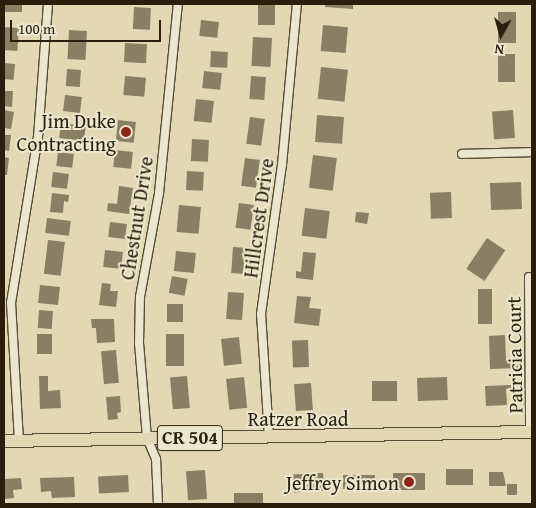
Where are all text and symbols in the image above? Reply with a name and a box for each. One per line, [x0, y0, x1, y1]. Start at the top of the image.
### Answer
scale bar [12, 10, 164, 42]
north arrow [476, 10, 526, 60]
text: 100 m [18, 18, 55, 39]
text: N [493, 39, 505, 60]
place label: Jim Duke Contracting [16, 108, 116, 155]
marker: Jim Duke Contracting [120, 126, 132, 138]
street label: Chestnut Drive [114, 154, 158, 282]
street label: Hillcrest Drive [238, 157, 278, 279]
street label: Patricia Court [501, 296, 527, 414]
street label: Ratzer Road [248, 406, 348, 430]
road number: CR 504 [156, 422, 224, 454]
place label: Jeffrey Simon [286, 470, 399, 494]
marker: Jeffrey Simon [403, 476, 415, 488]

